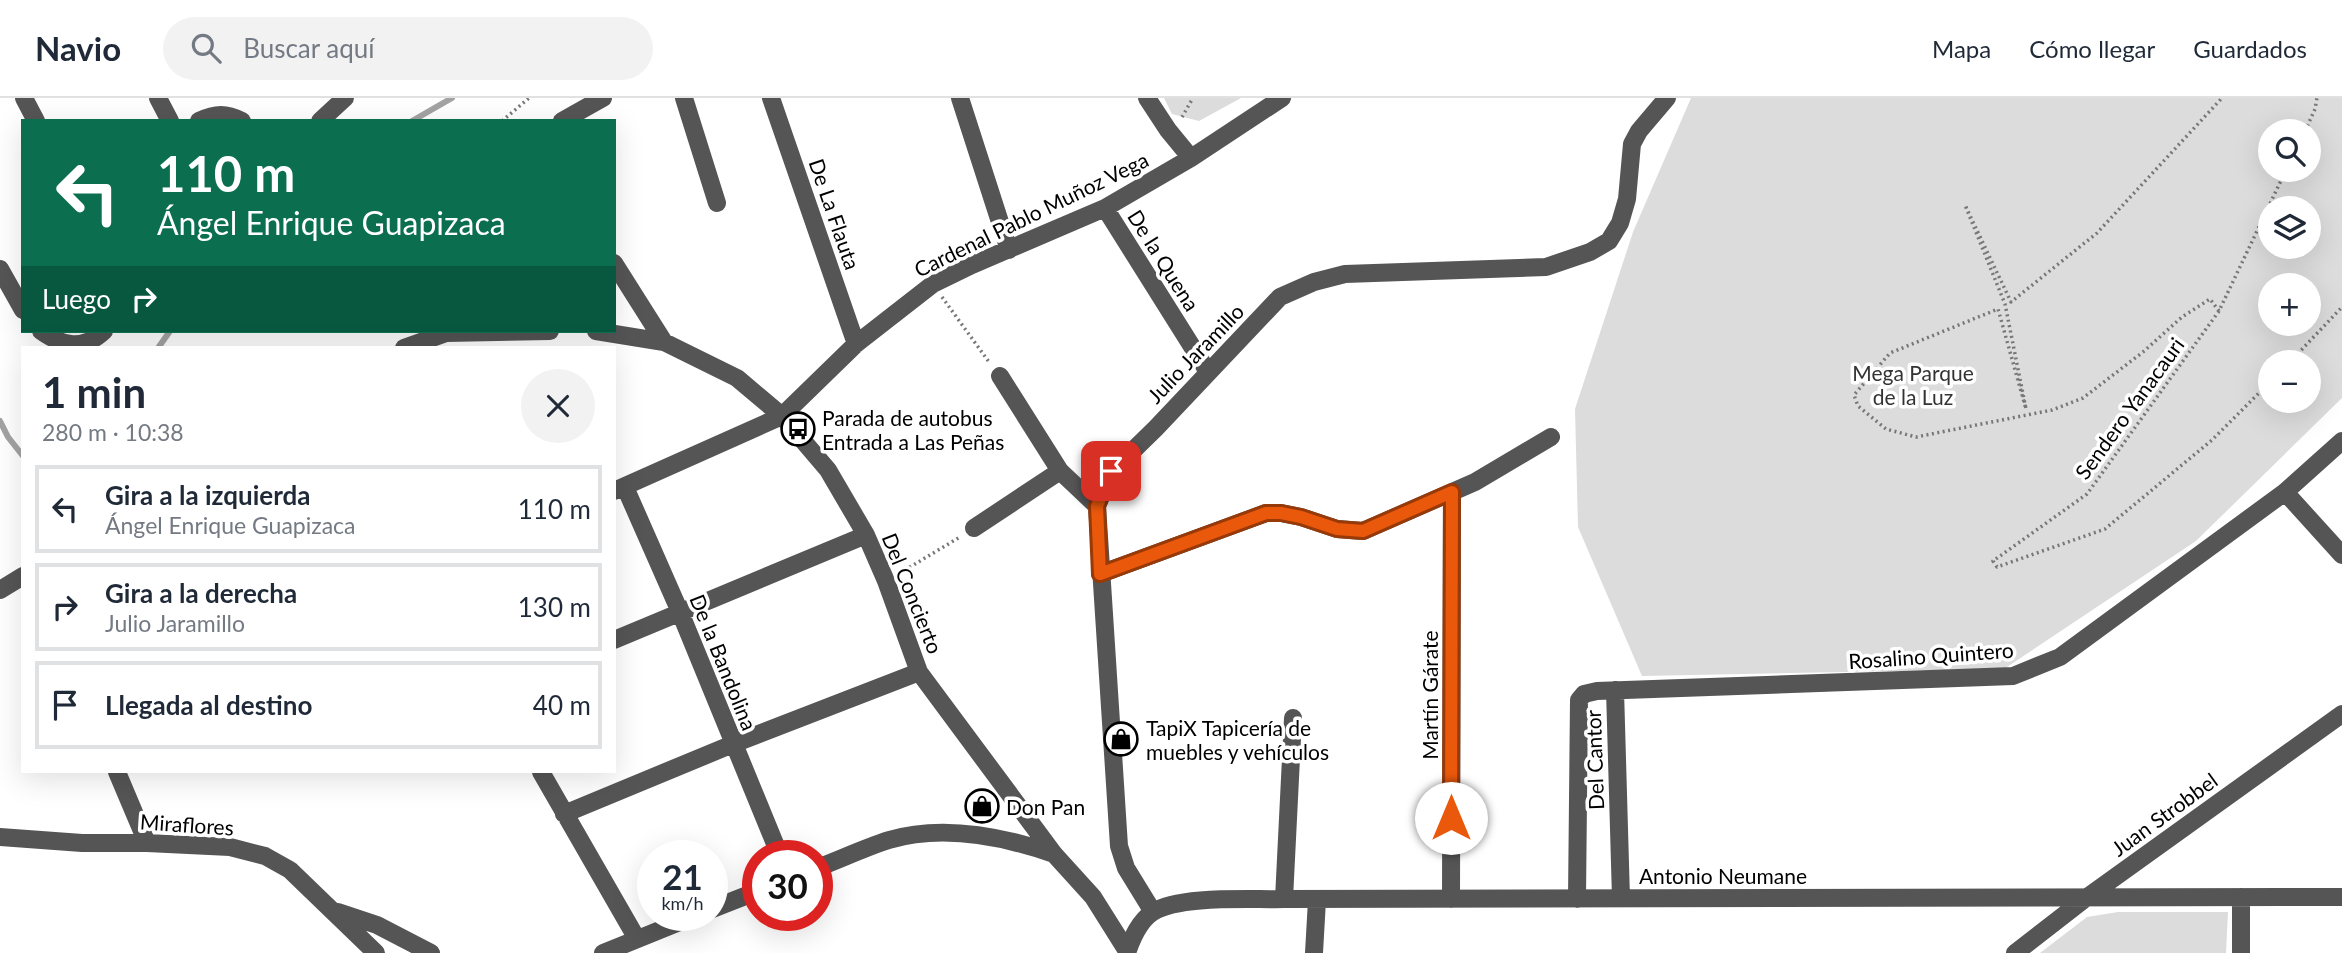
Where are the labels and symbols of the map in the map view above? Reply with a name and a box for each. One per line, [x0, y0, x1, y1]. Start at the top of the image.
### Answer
street label: Cardenal Pablo Muñoz Vega [910, 146, 1152, 282]
street label: De La Flauta [804, 155, 866, 273]
street label: De la Quena [1123, 205, 1205, 315]
street label: Julio Jaramillo [1142, 298, 1248, 408]
street label: Sendero Yanacauri [2069, 332, 2189, 484]
park label: Mega Parque de la Luz [1852, 360, 1974, 409]
place label: Parada de autobus Entrada a Las Peñas [822, 405, 1004, 454]
bus stop icon: Parada de autobus Entrada a Las Peñas [779, 410, 817, 448]
pin [1081, 441, 1141, 501]
street label: Del Concierto [877, 529, 949, 657]
street label: De la Bandolina [685, 590, 763, 734]
street label: Martín Gárate [1417, 630, 1442, 760]
street label: Rosalino Quintero [1848, 637, 2015, 673]
street label: Del Cantor [1580, 709, 1608, 811]
place label: TapiX Tapicería de muebles y vehículos [1146, 715, 1329, 764]
shop icon: TapiX Tapicería de muebles y vehículos [1102, 720, 1140, 758]
street label: Juan Strobbel [2106, 767, 2222, 861]
position arrow [1414, 781, 1488, 855]
shop icon: Don Pan [963, 787, 1001, 825]
place label: Don Pan [1006, 794, 1085, 819]
street label: Miraflores [139, 808, 235, 840]
speed limit sign: 30 [742, 840, 833, 931]
street label: Antonio Neumane [1639, 863, 1807, 888]

